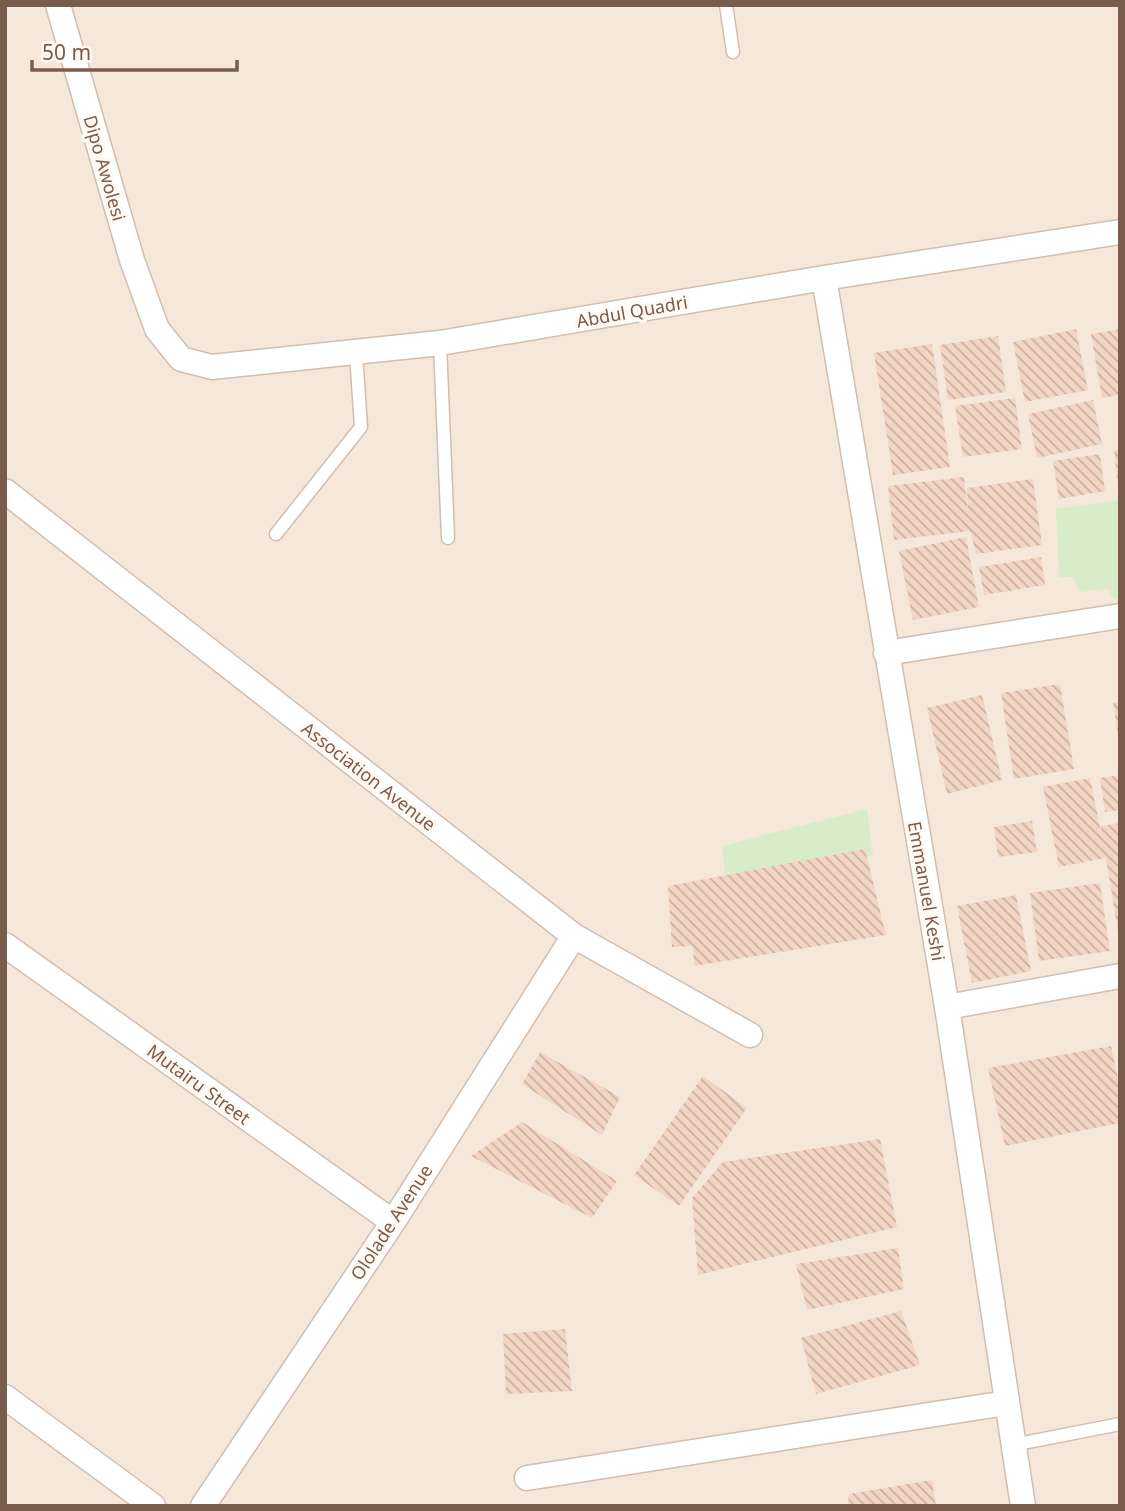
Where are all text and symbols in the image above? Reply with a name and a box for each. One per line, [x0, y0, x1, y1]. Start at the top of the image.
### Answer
scale bar [32, 28, 236, 72]
text: 50 m [42, 38, 91, 66]
street label: Dipo Awolesi [78, 112, 132, 224]
street label: Abdul Quadri [575, 289, 689, 333]
street label: Association Avenue [297, 716, 441, 836]
street label: Emmanuel Keshi [903, 819, 951, 963]
street label: Mutairu Street [143, 1038, 256, 1130]
street label: Ololade Avenue [345, 1160, 437, 1284]

